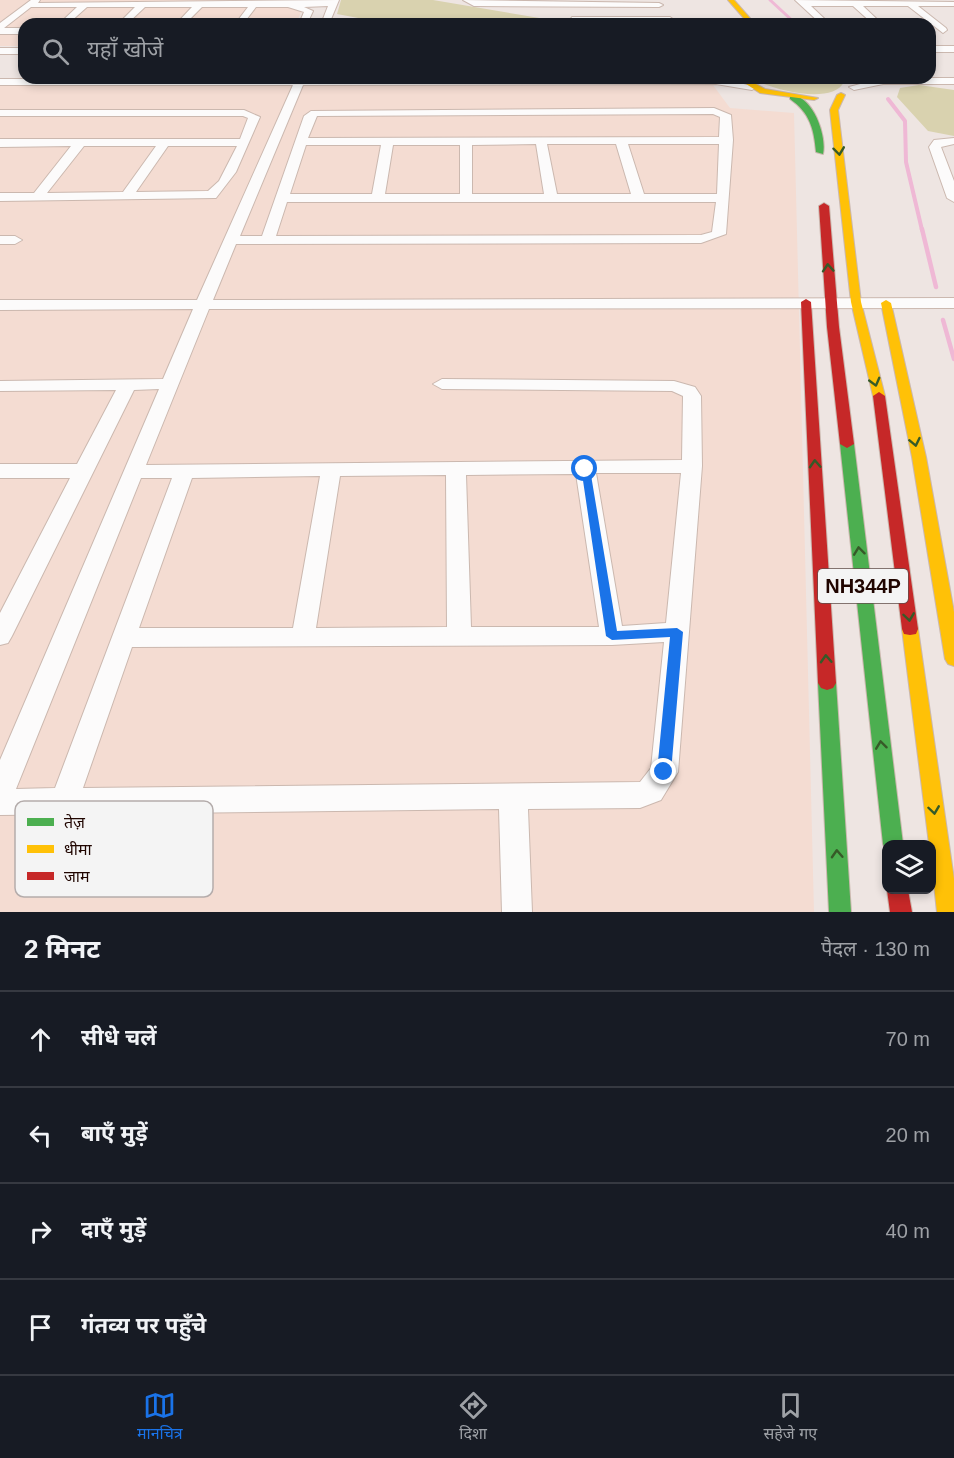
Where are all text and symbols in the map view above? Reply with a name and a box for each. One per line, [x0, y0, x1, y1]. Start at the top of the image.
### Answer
search box [18, 18, 936, 84]
icon: search [39, 35, 72, 68]
text: यहाँ खोजें [87, 37, 163, 62]
one-way arrow [832, 147, 844, 156]
one-way arrow [822, 264, 835, 273]
one-way arrow [868, 377, 881, 387]
one-way arrow [908, 437, 921, 447]
route start [571, 455, 597, 481]
one-way arrow [809, 460, 822, 469]
one-way arrow [853, 546, 866, 556]
road number: NH344P [818, 569, 908, 603]
one-way arrow [902, 612, 914, 621]
one-way arrow [820, 654, 833, 663]
one-way arrow [875, 740, 888, 749]
route end [650, 758, 676, 784]
legend [15, 801, 213, 897]
one-way arrow [928, 805, 940, 814]
text: तेज़ [64, 813, 86, 831]
map controls [882, 840, 936, 894]
button: layers [882, 840, 936, 894]
text: धीमा [64, 841, 93, 858]
one-way arrow [831, 849, 844, 858]
text: जाम [64, 868, 90, 885]
text: 2 मिनट [24, 934, 100, 964]
text: पैदल · 130 m [821, 938, 930, 960]
icon: ahead [24, 1023, 57, 1056]
text: सीधे चलें [81, 1025, 156, 1050]
text: 70 m [886, 1028, 930, 1050]
icon: left [24, 1119, 57, 1152]
text: बाएँ मुड़ें [81, 1121, 147, 1146]
text: 20 m [886, 1124, 930, 1146]
icon: right [24, 1215, 57, 1248]
text: दाएँ मुड़ें [81, 1217, 146, 1242]
text: 40 m [886, 1220, 930, 1242]
icon: arrive [24, 1311, 57, 1344]
text: गंतव्य पर पहुँचे [81, 1313, 206, 1338]
tab: मानचित्र [137, 1389, 183, 1446]
tab: दिशा [457, 1389, 490, 1446]
tab: सहेजे गए [764, 1389, 817, 1446]

